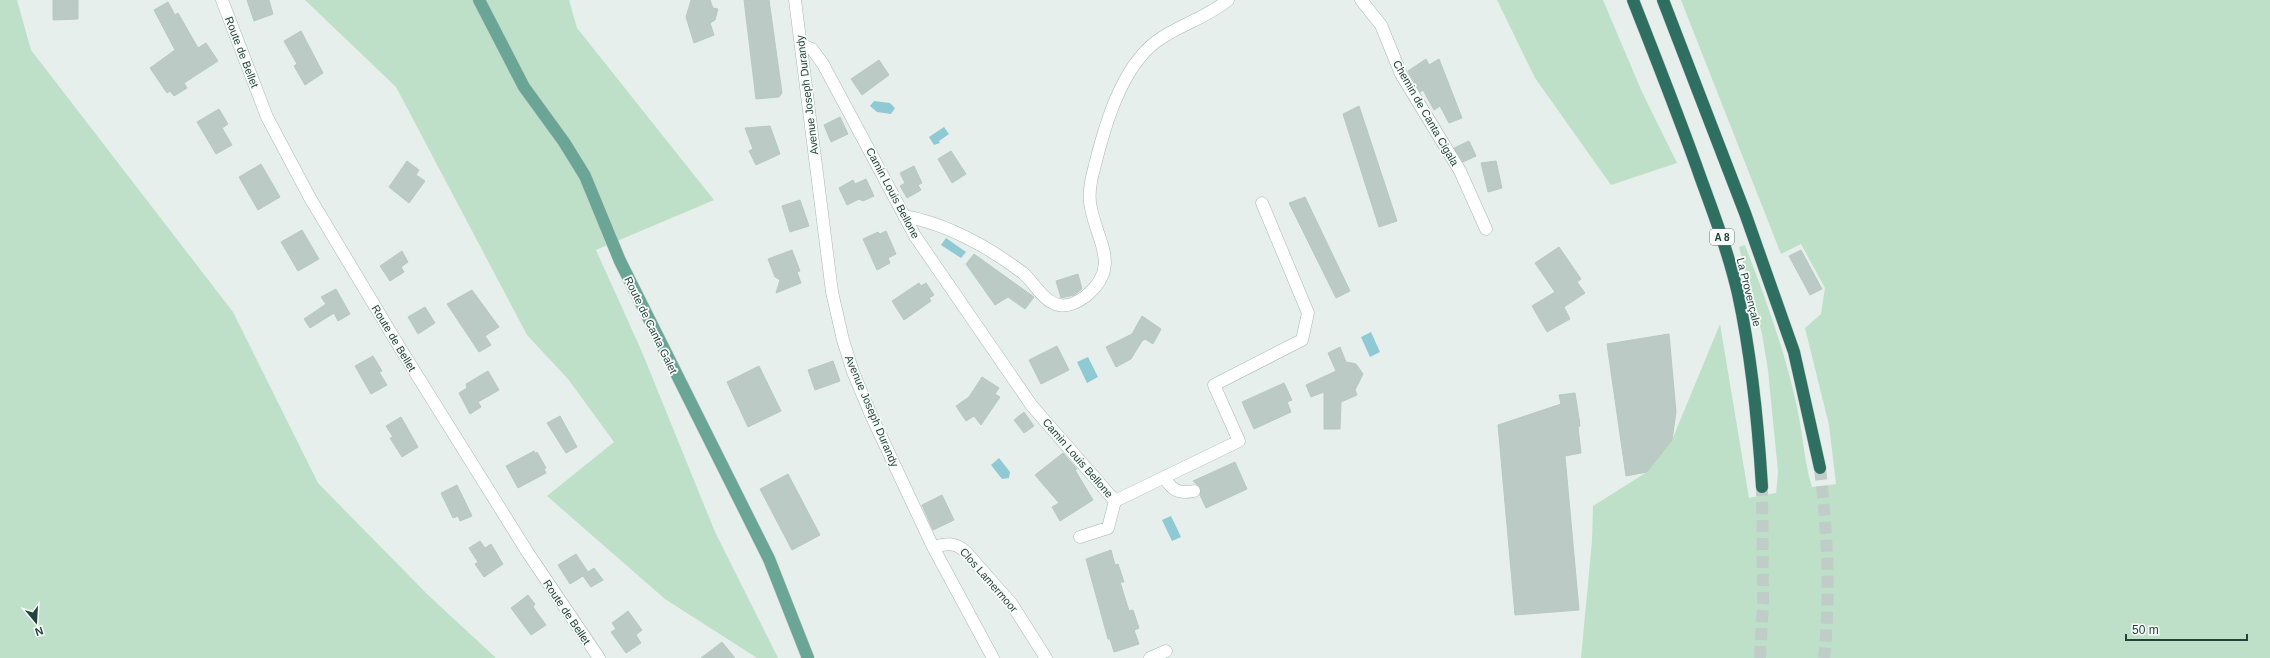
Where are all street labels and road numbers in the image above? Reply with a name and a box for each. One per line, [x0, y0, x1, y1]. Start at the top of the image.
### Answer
street label: Route de Bellet [223, 15, 261, 89]
street label: Avenue Joseph Durandy [794, 34, 820, 155]
street label: Chemin de Canta Cigala [1391, 58, 1462, 169]
street label: Camin Louis Bellone [864, 146, 922, 240]
road number: A 8 [1710, 229, 1734, 245]
street label: La Provençale [1735, 256, 1763, 328]
street label: Route de Canta Galet [622, 275, 680, 375]
street label: Route de Bellet [369, 303, 419, 373]
street label: Avenue Joseph Durandy [843, 353, 901, 469]
street label: Camin Louis Bellone [1040, 416, 1116, 500]
street label: Clos Lamermoor [958, 545, 1020, 615]
street label: Route de Bellet [541, 577, 593, 647]

